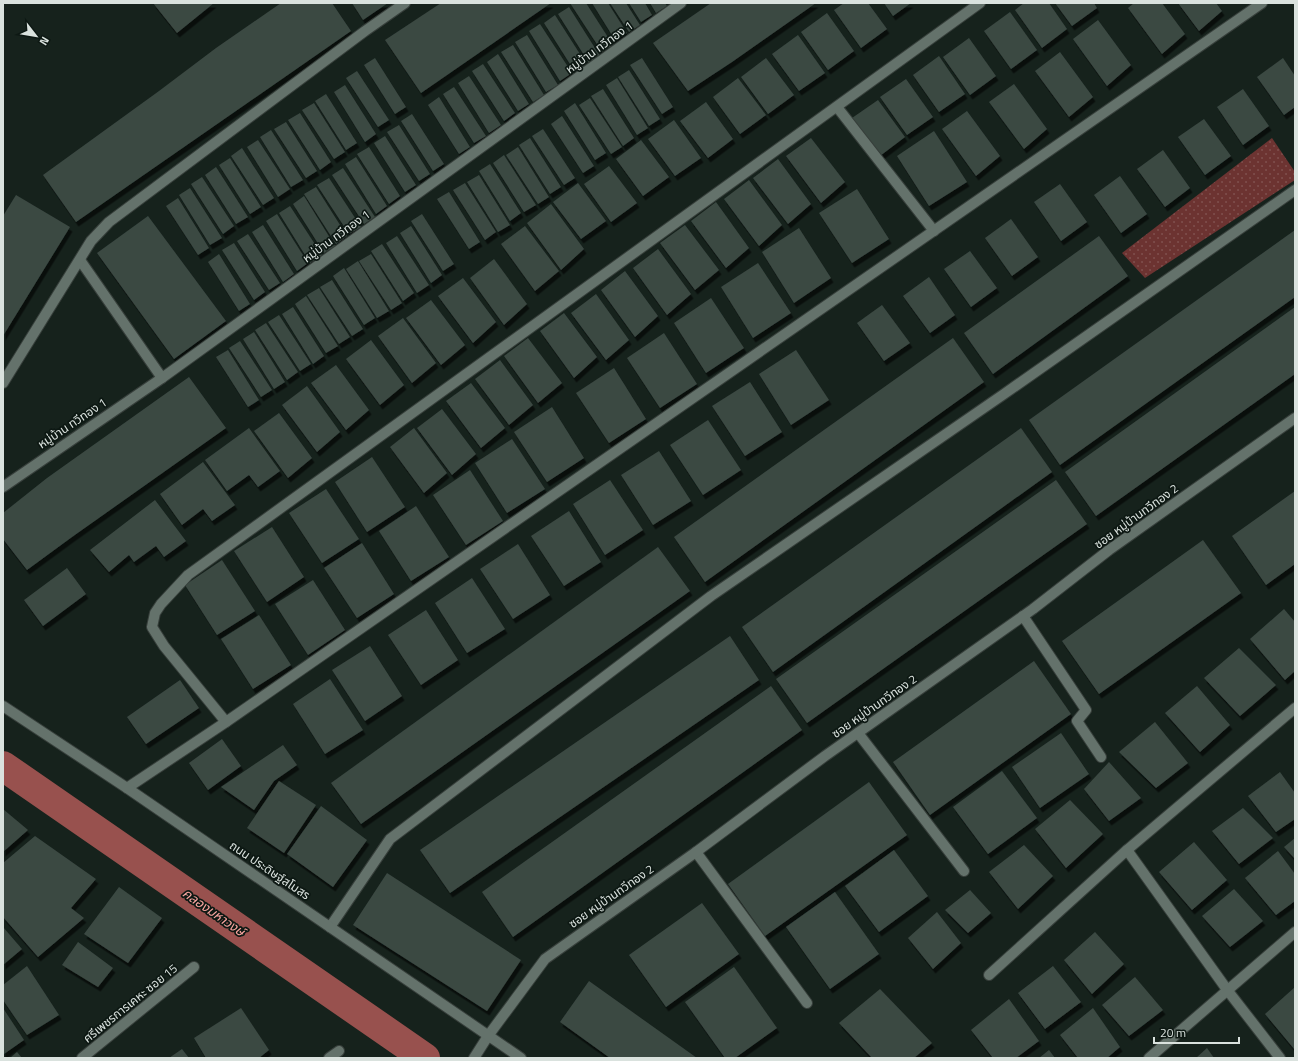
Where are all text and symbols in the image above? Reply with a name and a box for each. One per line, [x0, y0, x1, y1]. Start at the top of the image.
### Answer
north arrow [16, 16, 56, 56]
street label: หมู่บ้าน ทวีทอง 1 [561, 16, 637, 78]
text: N [36, 34, 53, 49]
street label: หมู่บ้าน ทวีทอง 1 [298, 205, 374, 267]
street label: หมู่บ้าน ทวีทอง 1 [34, 393, 110, 453]
street label: ซอย หมู่บ้านทวีทอง 2 [1090, 479, 1182, 553]
street label: ซอย หมู่บ้านทวีทอง 2 [827, 669, 921, 743]
street label: ถนน ประดิษฐ์สโมสร [226, 836, 314, 904]
street label: ซอย หมู่บ้านทวีทอง 2 [564, 859, 658, 933]
water label: คลองมหาวงษ์ [179, 883, 252, 943]
street label: ศรีเพชรการเคหะ ซอย 15 [79, 959, 182, 1047]
scale bar [1154, 1019, 1239, 1045]
text: 20 m [1160, 1023, 1186, 1042]

